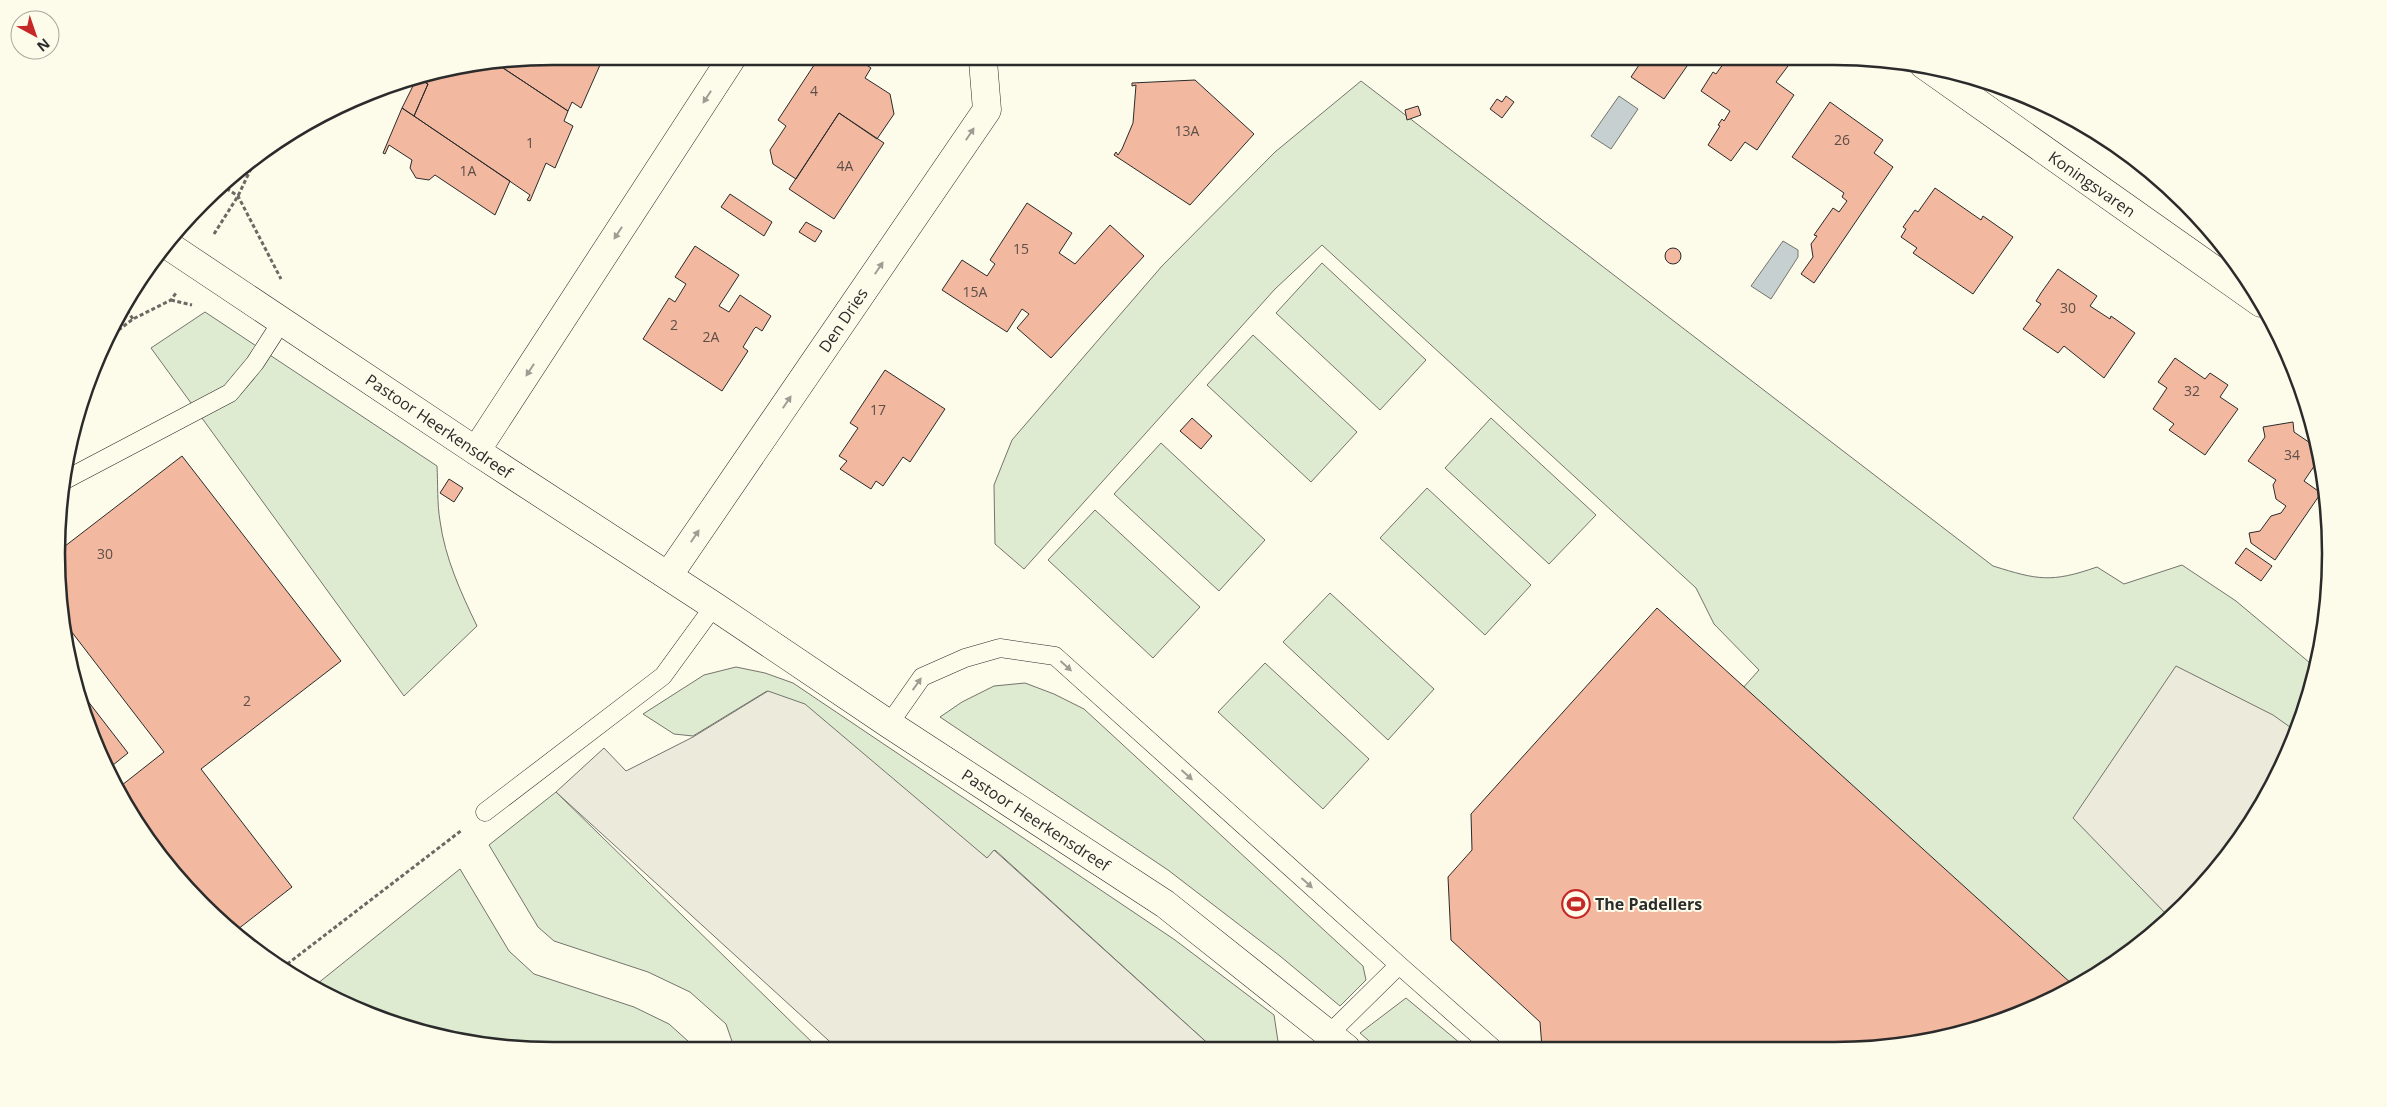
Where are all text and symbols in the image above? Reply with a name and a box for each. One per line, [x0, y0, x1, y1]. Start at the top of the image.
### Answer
north arrow [10, 10, 60, 60]
text: N [33, 34, 54, 56]
house number: 4 [810, 81, 818, 100]
one-way arrow [702, 90, 712, 104]
house number: 13A [1175, 121, 1200, 140]
one-way arrow [965, 127, 975, 140]
house number: 26 [1834, 130, 1850, 149]
house number: 1 [526, 133, 534, 152]
street label: Koningsvaren [2044, 146, 2140, 222]
house number: 4A [837, 156, 854, 175]
house number: 1A [460, 161, 477, 180]
one-way arrow [613, 227, 623, 240]
house number: 15 [1013, 239, 1029, 258]
one-way arrow [874, 261, 884, 275]
house number: 15A [963, 282, 988, 301]
street label: Den Dries [813, 283, 873, 357]
house number: 30 [2060, 298, 2076, 317]
house number: 2 [670, 315, 678, 334]
house number: 2A [703, 327, 720, 346]
one-way arrow [525, 363, 534, 376]
street label: Pastoor Heerkensdreef [361, 369, 518, 484]
house number: 32 [2184, 381, 2200, 400]
one-way arrow [782, 395, 792, 409]
house number: 17 [870, 400, 886, 419]
house number: 34 [2284, 445, 2300, 464]
one-way arrow [691, 529, 700, 543]
house number: 30 [97, 544, 113, 563]
one-way arrow [1059, 660, 1071, 672]
one-way arrow [912, 677, 922, 691]
house number: 2 [243, 691, 251, 710]
street label: Pastoor Heerkensdreef [958, 764, 1116, 877]
one-way arrow [1180, 769, 1192, 781]
one-way arrow [1301, 877, 1313, 889]
sports icon: The Padellers [1561, 889, 1591, 919]
place label: The Padellers [1595, 893, 1702, 915]

